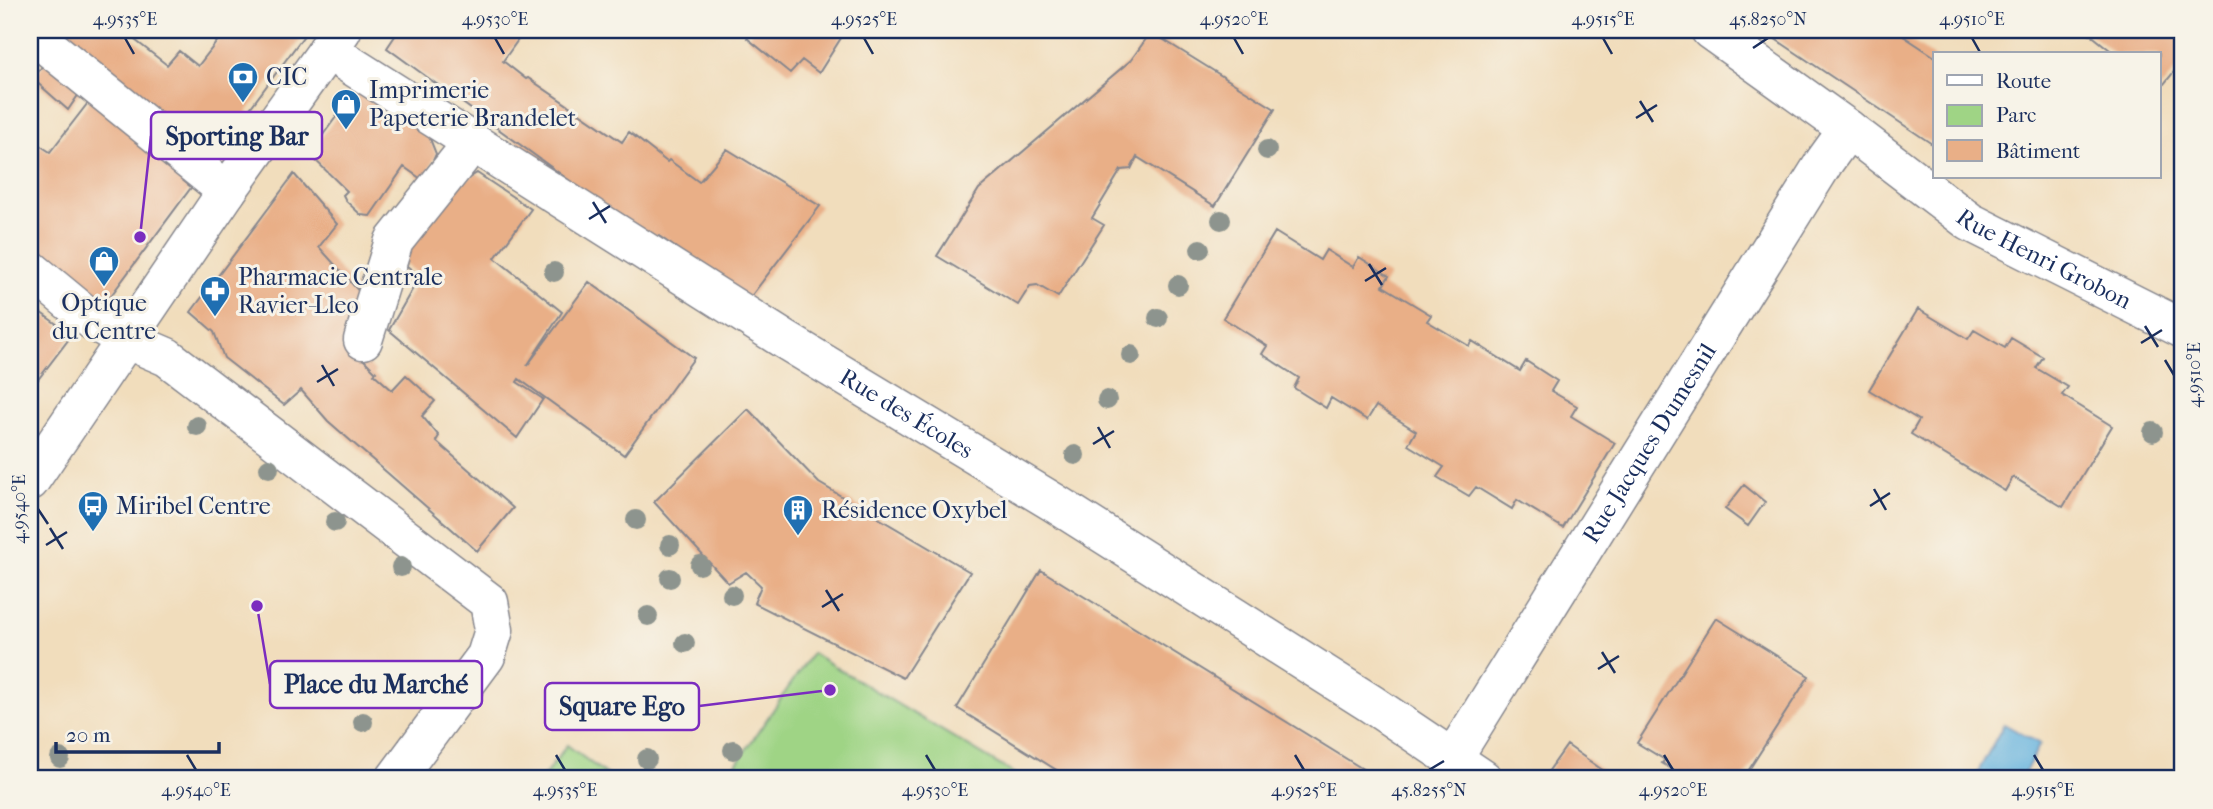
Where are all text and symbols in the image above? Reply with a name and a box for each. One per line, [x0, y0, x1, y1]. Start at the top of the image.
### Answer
text: 4.9535°E [93, 9, 157, 30]
text: 4.9530°E [462, 9, 528, 30]
text: 4.9525°E [831, 9, 897, 30]
text: 4.9520°E [1200, 9, 1268, 30]
text: 4.9515°E [1571, 9, 1635, 30]
text: 45.8250°N [1729, 9, 1807, 30]
text: 4.9510°E [1939, 9, 2005, 30]
legend [1933, 52, 2160, 178]
bank icon: CIC [226, 60, 260, 104]
place label: CIC [266, 63, 307, 91]
text: Route [1996, 69, 2051, 93]
place label: Imprimerie Papeterie Brandelet [369, 76, 577, 132]
shop icon: Imprimerie Papeterie Brandelet [329, 87, 363, 131]
text: Parc [1996, 103, 2036, 127]
callout: Sporting Bar [151, 112, 322, 159]
text: Sporting Bar [165, 121, 310, 152]
text: Bâtiment [1996, 139, 2081, 163]
street label: Rue Henri Grobon [1951, 203, 2136, 315]
shop icon: Optique du Centre [87, 244, 121, 288]
place label: Pharmacie Centrale Ravier-Lleo [238, 263, 443, 319]
pharmacy icon: Pharmacie Centrale Ravier-Lleo [198, 274, 232, 318]
place label: Optique du Centre [52, 289, 156, 345]
street label: Rue Jacques Dumesnil [1577, 338, 1722, 548]
text: 4.9510°E [2184, 342, 2205, 408]
street label: Rue des Écoles [835, 362, 978, 465]
text: 4.9540°E [9, 474, 30, 544]
bus stop icon: Miribel Centre [76, 489, 110, 533]
place label: Miribel Centre [116, 492, 271, 520]
building icon: Résidence Oxybel [781, 493, 815, 537]
place label: Résidence Oxybel [821, 496, 1008, 524]
callout: Place du Marché [270, 661, 482, 708]
text: Place du Marché [284, 669, 468, 700]
callout: Square Ego [545, 683, 699, 730]
text: Square Ego [559, 691, 685, 722]
scale bar [56, 711, 219, 755]
text: 20 m [66, 723, 111, 747]
text: 4.9540°E [161, 780, 231, 801]
text: 4.9535°E [533, 780, 597, 801]
text: 4.9530°E [902, 780, 968, 801]
text: 4.9525°E [1271, 780, 1337, 801]
text: 45.8255°N [1391, 780, 1467, 801]
text: 4.9520°E [1639, 780, 1707, 801]
text: 4.9515°E [2011, 780, 2075, 801]

